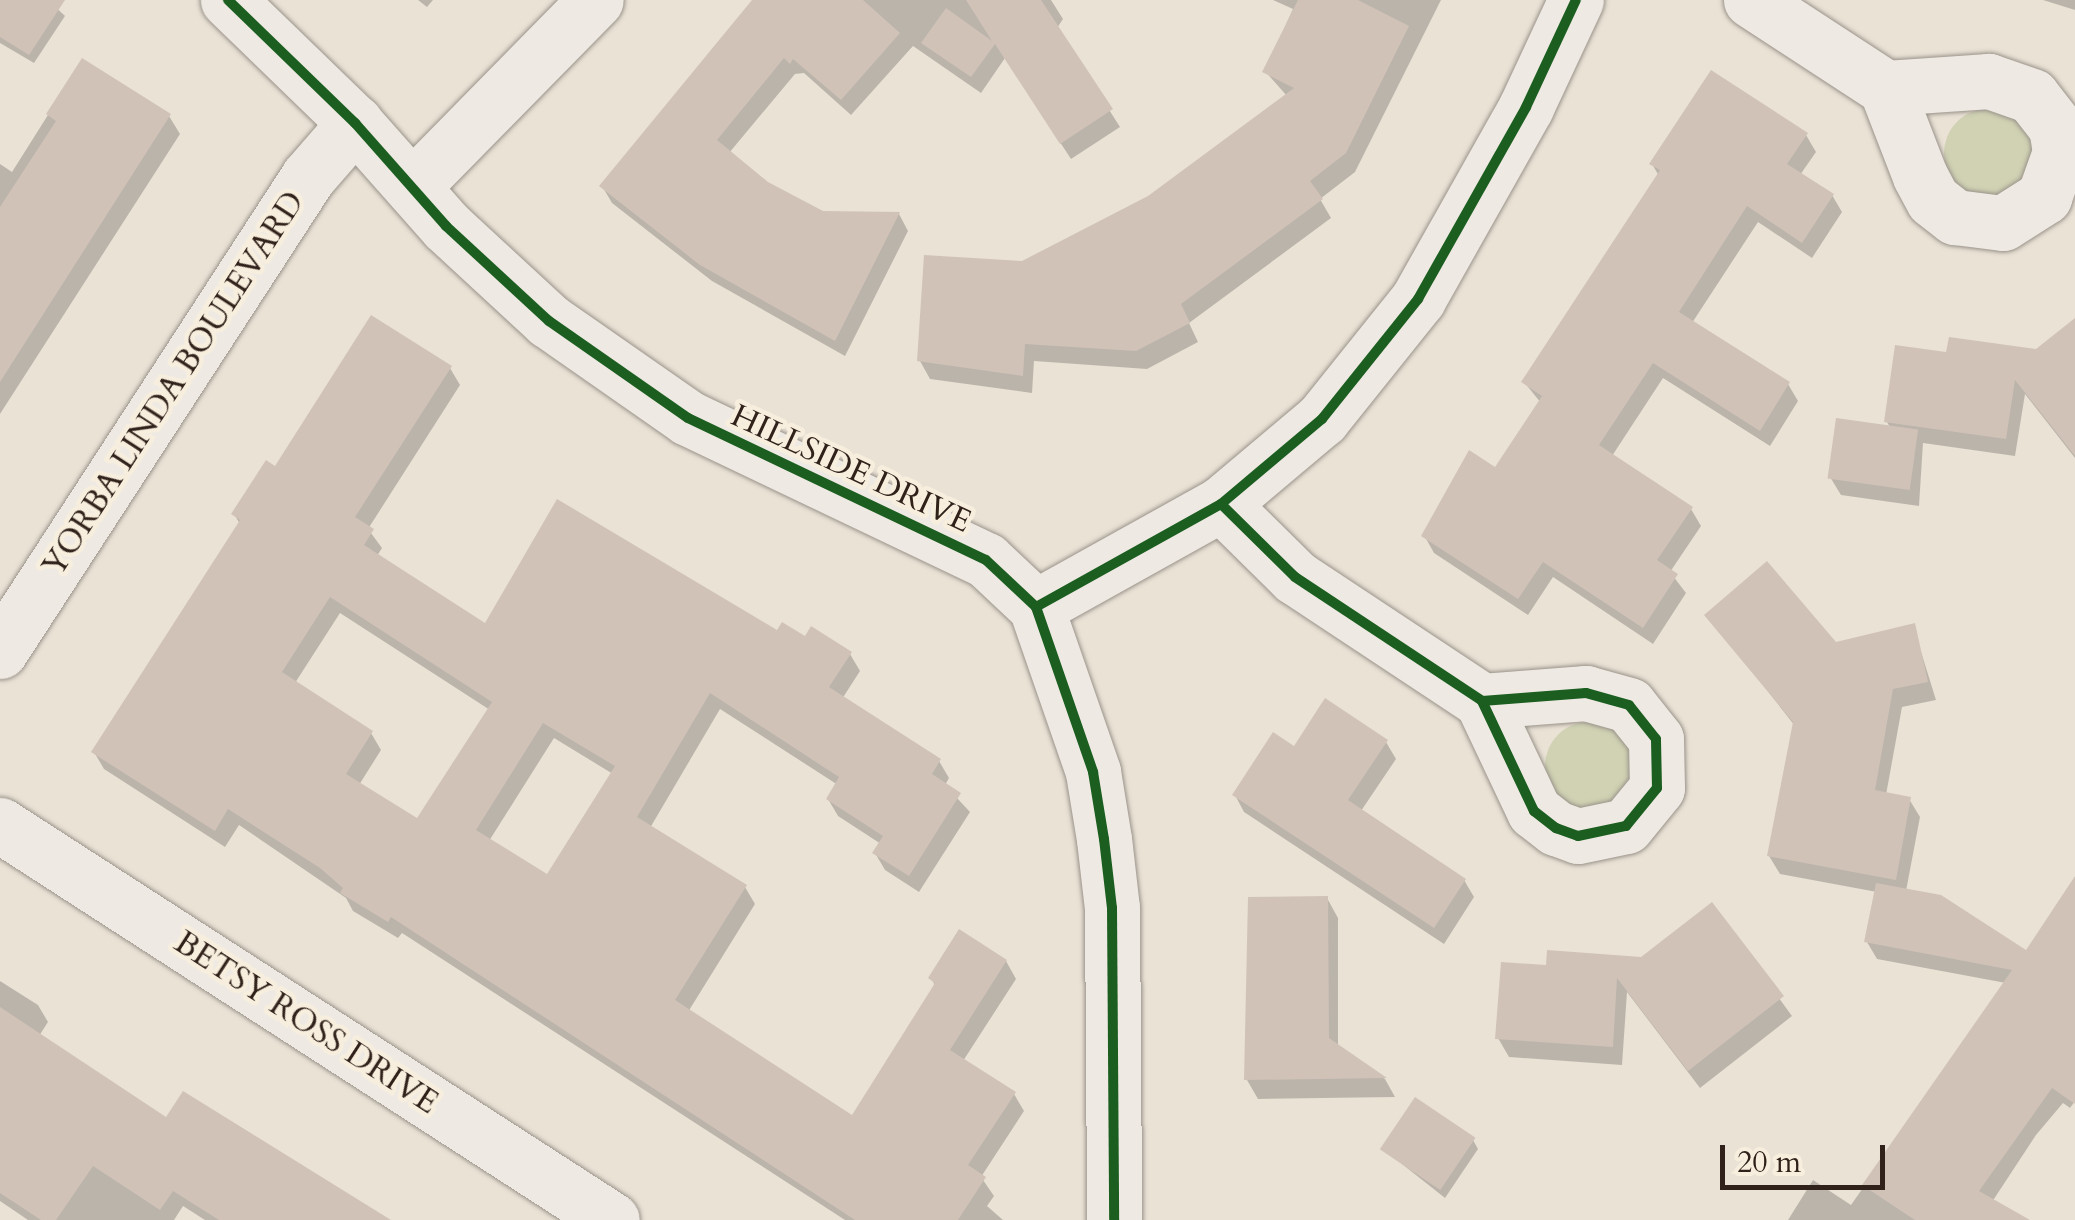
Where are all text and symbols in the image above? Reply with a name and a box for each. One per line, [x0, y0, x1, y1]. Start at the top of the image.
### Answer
street label: YORBA LINDA BOULEVARD [35, 184, 313, 584]
street label: HILLSIDE DRIVE [725, 397, 977, 541]
street label: BETSY ROSS DRIVE [167, 923, 445, 1123]
scale bar [1725, 1125, 1890, 1187]
text: 20 m [1737, 1142, 1801, 1183]

